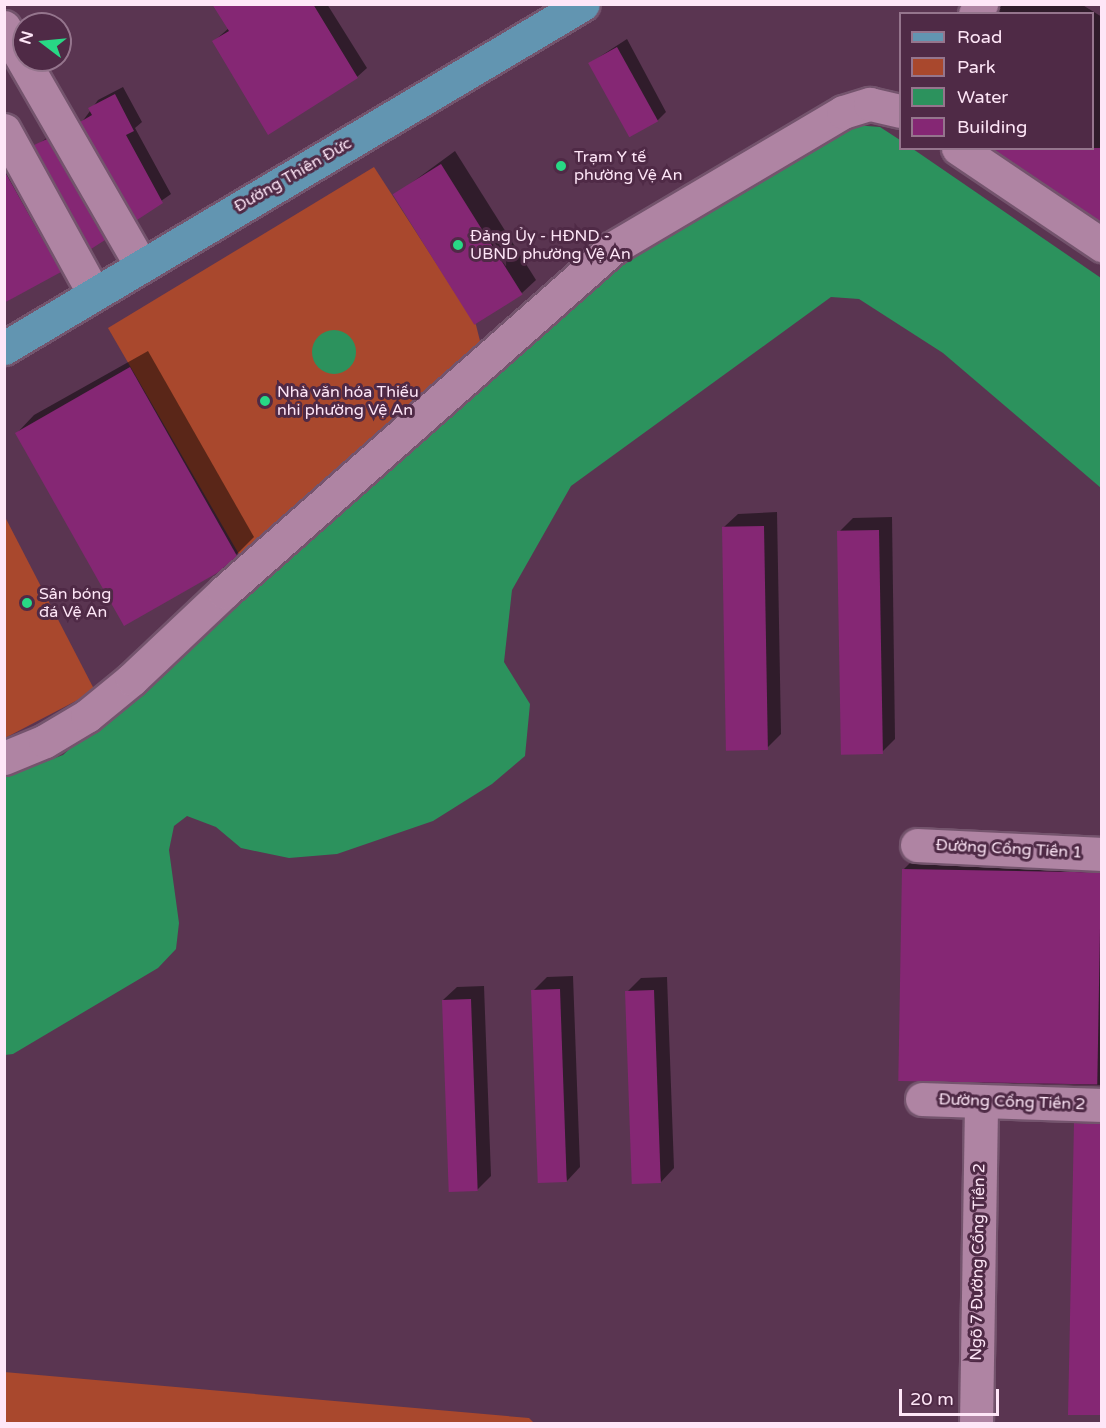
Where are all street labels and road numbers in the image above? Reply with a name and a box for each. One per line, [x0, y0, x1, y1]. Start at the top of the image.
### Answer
street label: Đường Thiên Đức [231, 134, 355, 216]
street label: Đường Cổng Tiền 1 [935, 836, 1083, 862]
street label: Đường Cổng Tiền 2 [938, 1090, 1086, 1114]
street label: Ngõ 7 Đường Cổng Tiền 2 [967, 1163, 989, 1361]

